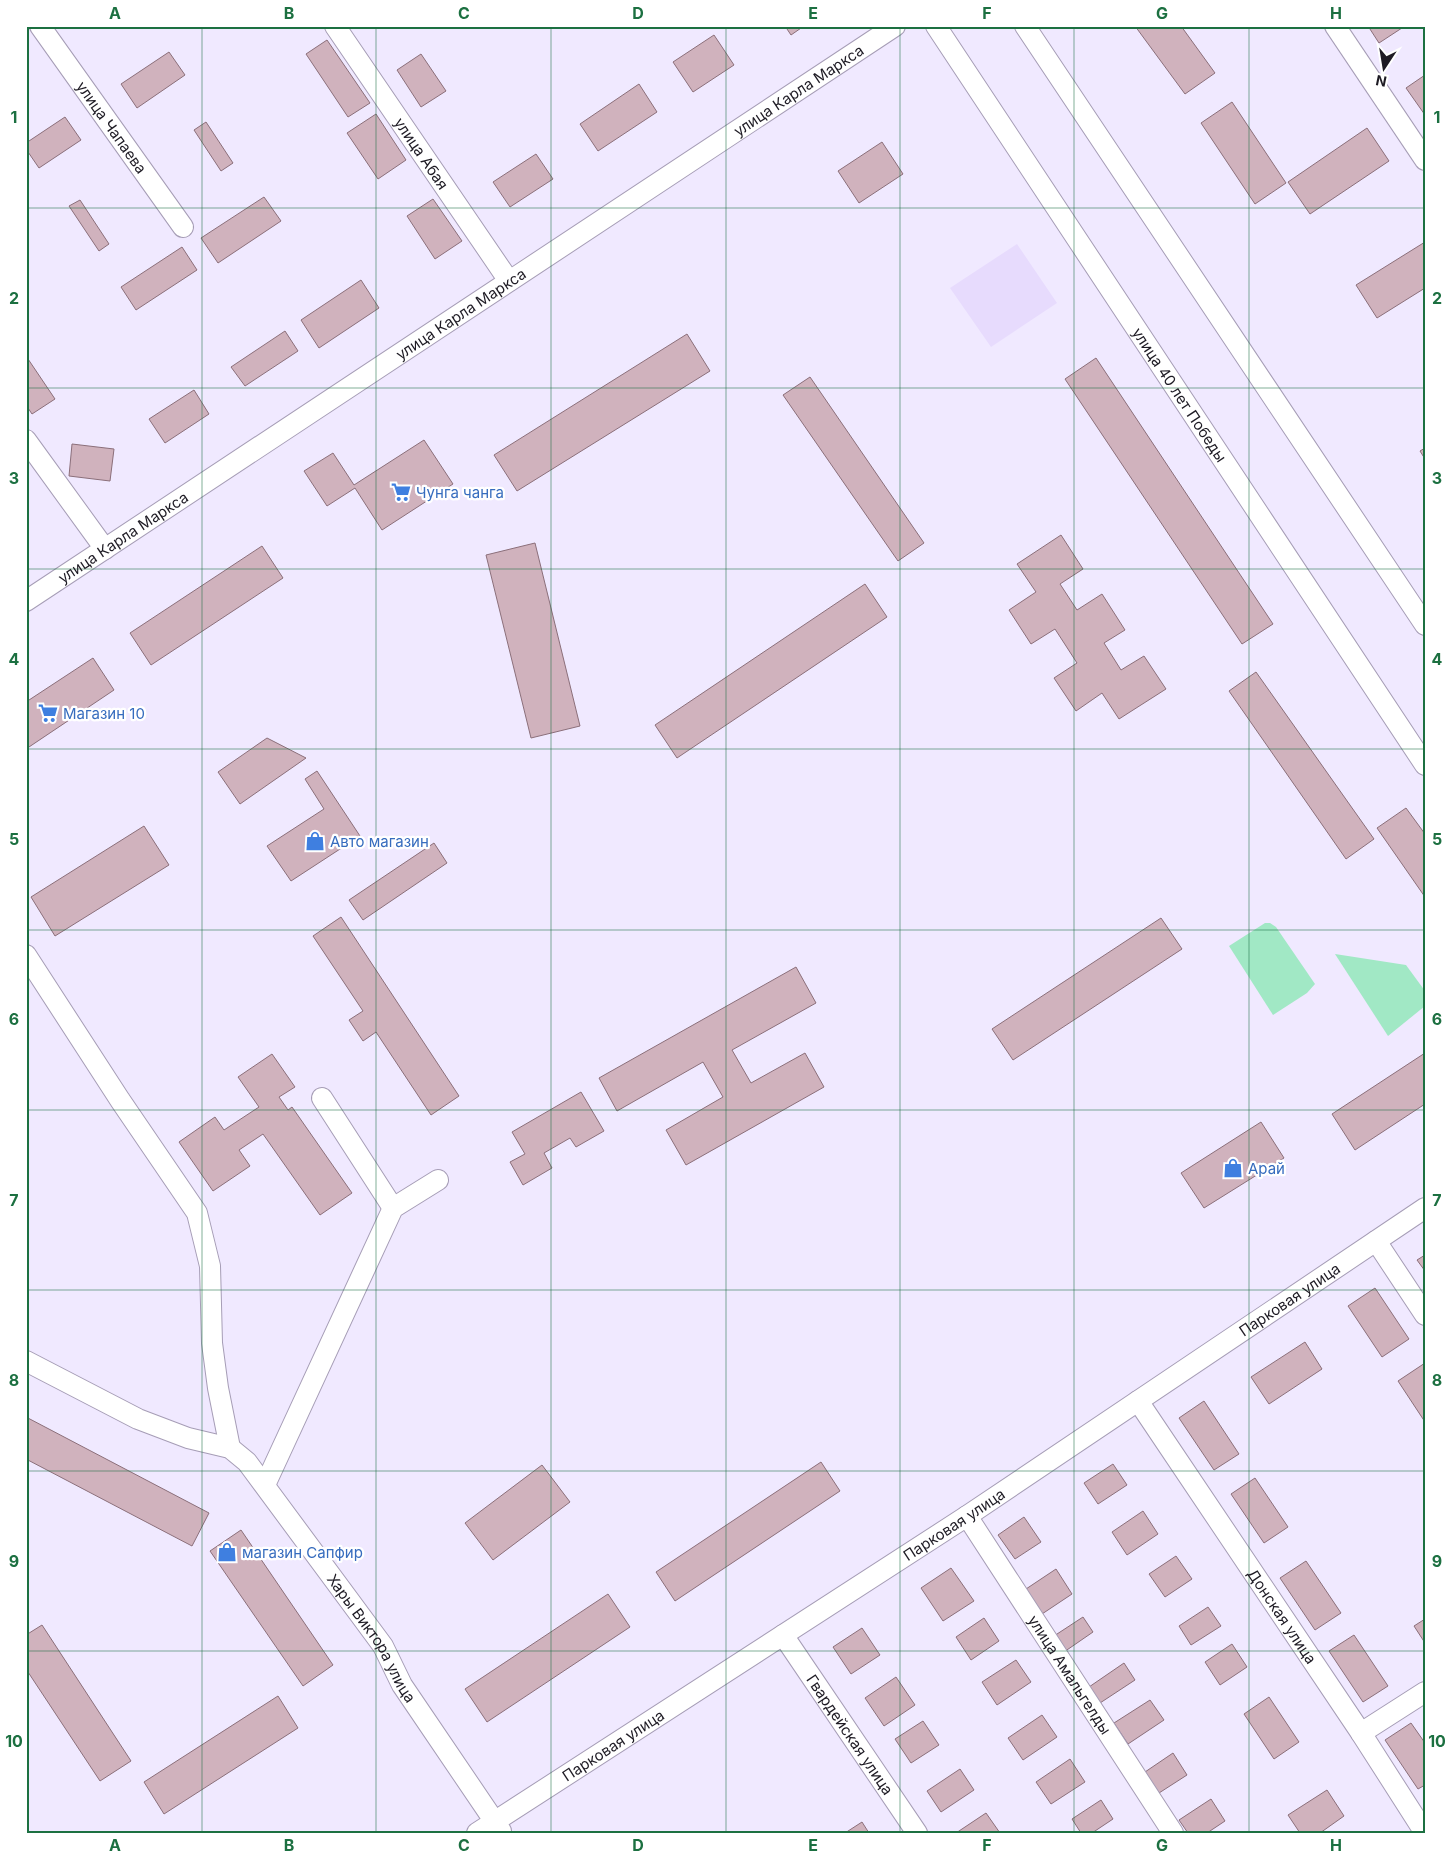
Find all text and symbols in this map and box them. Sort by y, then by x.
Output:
text: A [109,3,121,23]
text: B [284,3,294,23]
text: C [458,3,470,23]
text: D [632,3,644,23]
text: E [808,3,818,23]
text: F [982,3,992,23]
text: G [1156,3,1168,23]
text: H [1330,3,1342,23]
street label: улица Карла Маркса [730,40,867,140]
north arrow [1358,42,1408,92]
text: N [1374,72,1388,91]
street label: улица Чапаева [73,77,151,177]
text: 1 [11,107,17,127]
text: 1 [1434,107,1440,127]
street label: улица Абая [391,114,453,193]
street label: улица Карла Маркса [392,264,529,363]
text: 2 [9,288,19,308]
text: 2 [1432,288,1442,308]
street label: улица 40 лет Победы [1129,324,1231,465]
text: 3 [9,468,19,488]
text: 3 [1432,468,1442,488]
supermarket icon: Чунга чанга [390,481,412,503]
place label: Чунга чанга [416,483,504,502]
street label: улица Карла Маркса [54,487,191,587]
text: 4 [9,649,20,669]
text: 4 [1432,649,1443,669]
supermarket icon: Магазин 10 [37,702,59,724]
place label: Магазин 10 [63,704,145,723]
text: 5 [9,829,19,849]
text: 5 [1432,829,1442,849]
shop icon: Авто магазин [304,830,326,852]
place label: Авто магазин [330,832,429,851]
text: 6 [9,1009,19,1029]
text: 6 [1432,1009,1442,1029]
shop icon: Арай [1222,1157,1244,1179]
place label: Арай [1248,1159,1285,1178]
text: 7 [9,1190,19,1210]
text: 7 [1432,1190,1442,1210]
street label: Парковая улица [1235,1259,1343,1340]
text: 8 [9,1370,19,1390]
text: 8 [1432,1370,1442,1390]
street label: Парковая улица [899,1484,1008,1564]
shop icon: магазин Сапфир [216,1541,238,1563]
place label: магазин Сапфир [242,1543,363,1562]
text: 9 [9,1551,19,1571]
text: 9 [1432,1551,1442,1571]
street label: Донская улица [1244,1565,1321,1667]
street label: Хары Виктора улица [323,1570,420,1706]
street label: улица Амальгелды [1024,1611,1116,1738]
street label: Гвардейская улица [803,1671,898,1798]
street label: Парковая улица [558,1705,668,1785]
text: 10 [5,1731,23,1751]
text: 10 [1428,1731,1446,1751]
text: A [109,1835,121,1855]
text: B [284,1835,294,1855]
text: C [458,1835,470,1855]
text: D [632,1835,644,1855]
text: E [808,1835,818,1855]
text: F [982,1835,992,1855]
text: G [1156,1835,1168,1855]
text: H [1330,1835,1342,1855]

